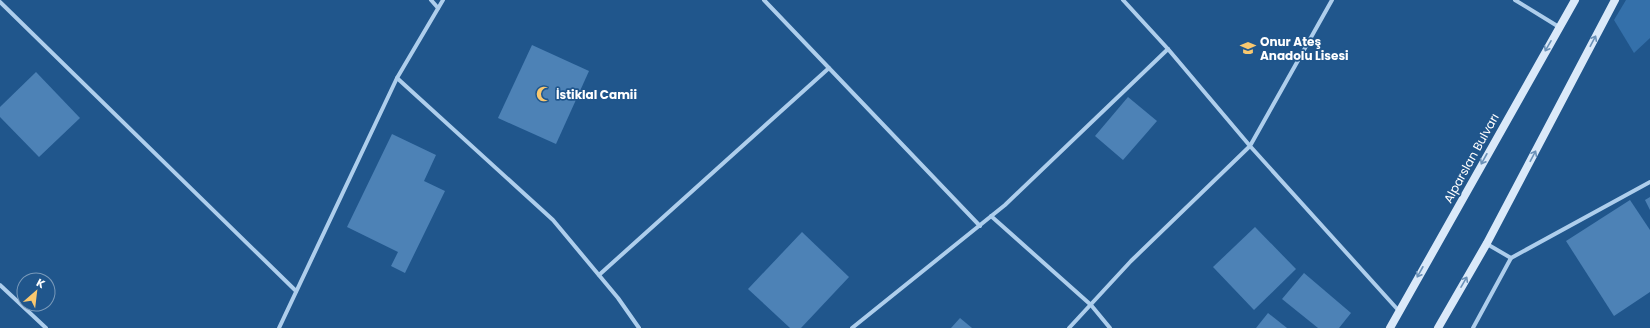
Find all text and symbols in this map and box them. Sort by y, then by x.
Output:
place label: Onur Ateş Anadolu Lisesi [1260,33,1349,64]
one-way arrow [1590,35,1598,47]
school or university icon: Onur Ateş Anadolu Lisesi [1239,39,1257,57]
one-way arrow [1544,40,1552,52]
mosque icon: İstiklal Camii [535,85,553,103]
place label: İstiklal Camii [556,86,637,103]
street label: Alparslan Bulvarı [1439,110,1503,206]
one-way arrow [1529,150,1537,162]
one-way arrow [1480,153,1488,165]
one-way arrow [1416,266,1424,278]
north arrow [16,272,56,312]
text: K [34,274,48,292]
one-way arrow [1461,276,1469,288]

